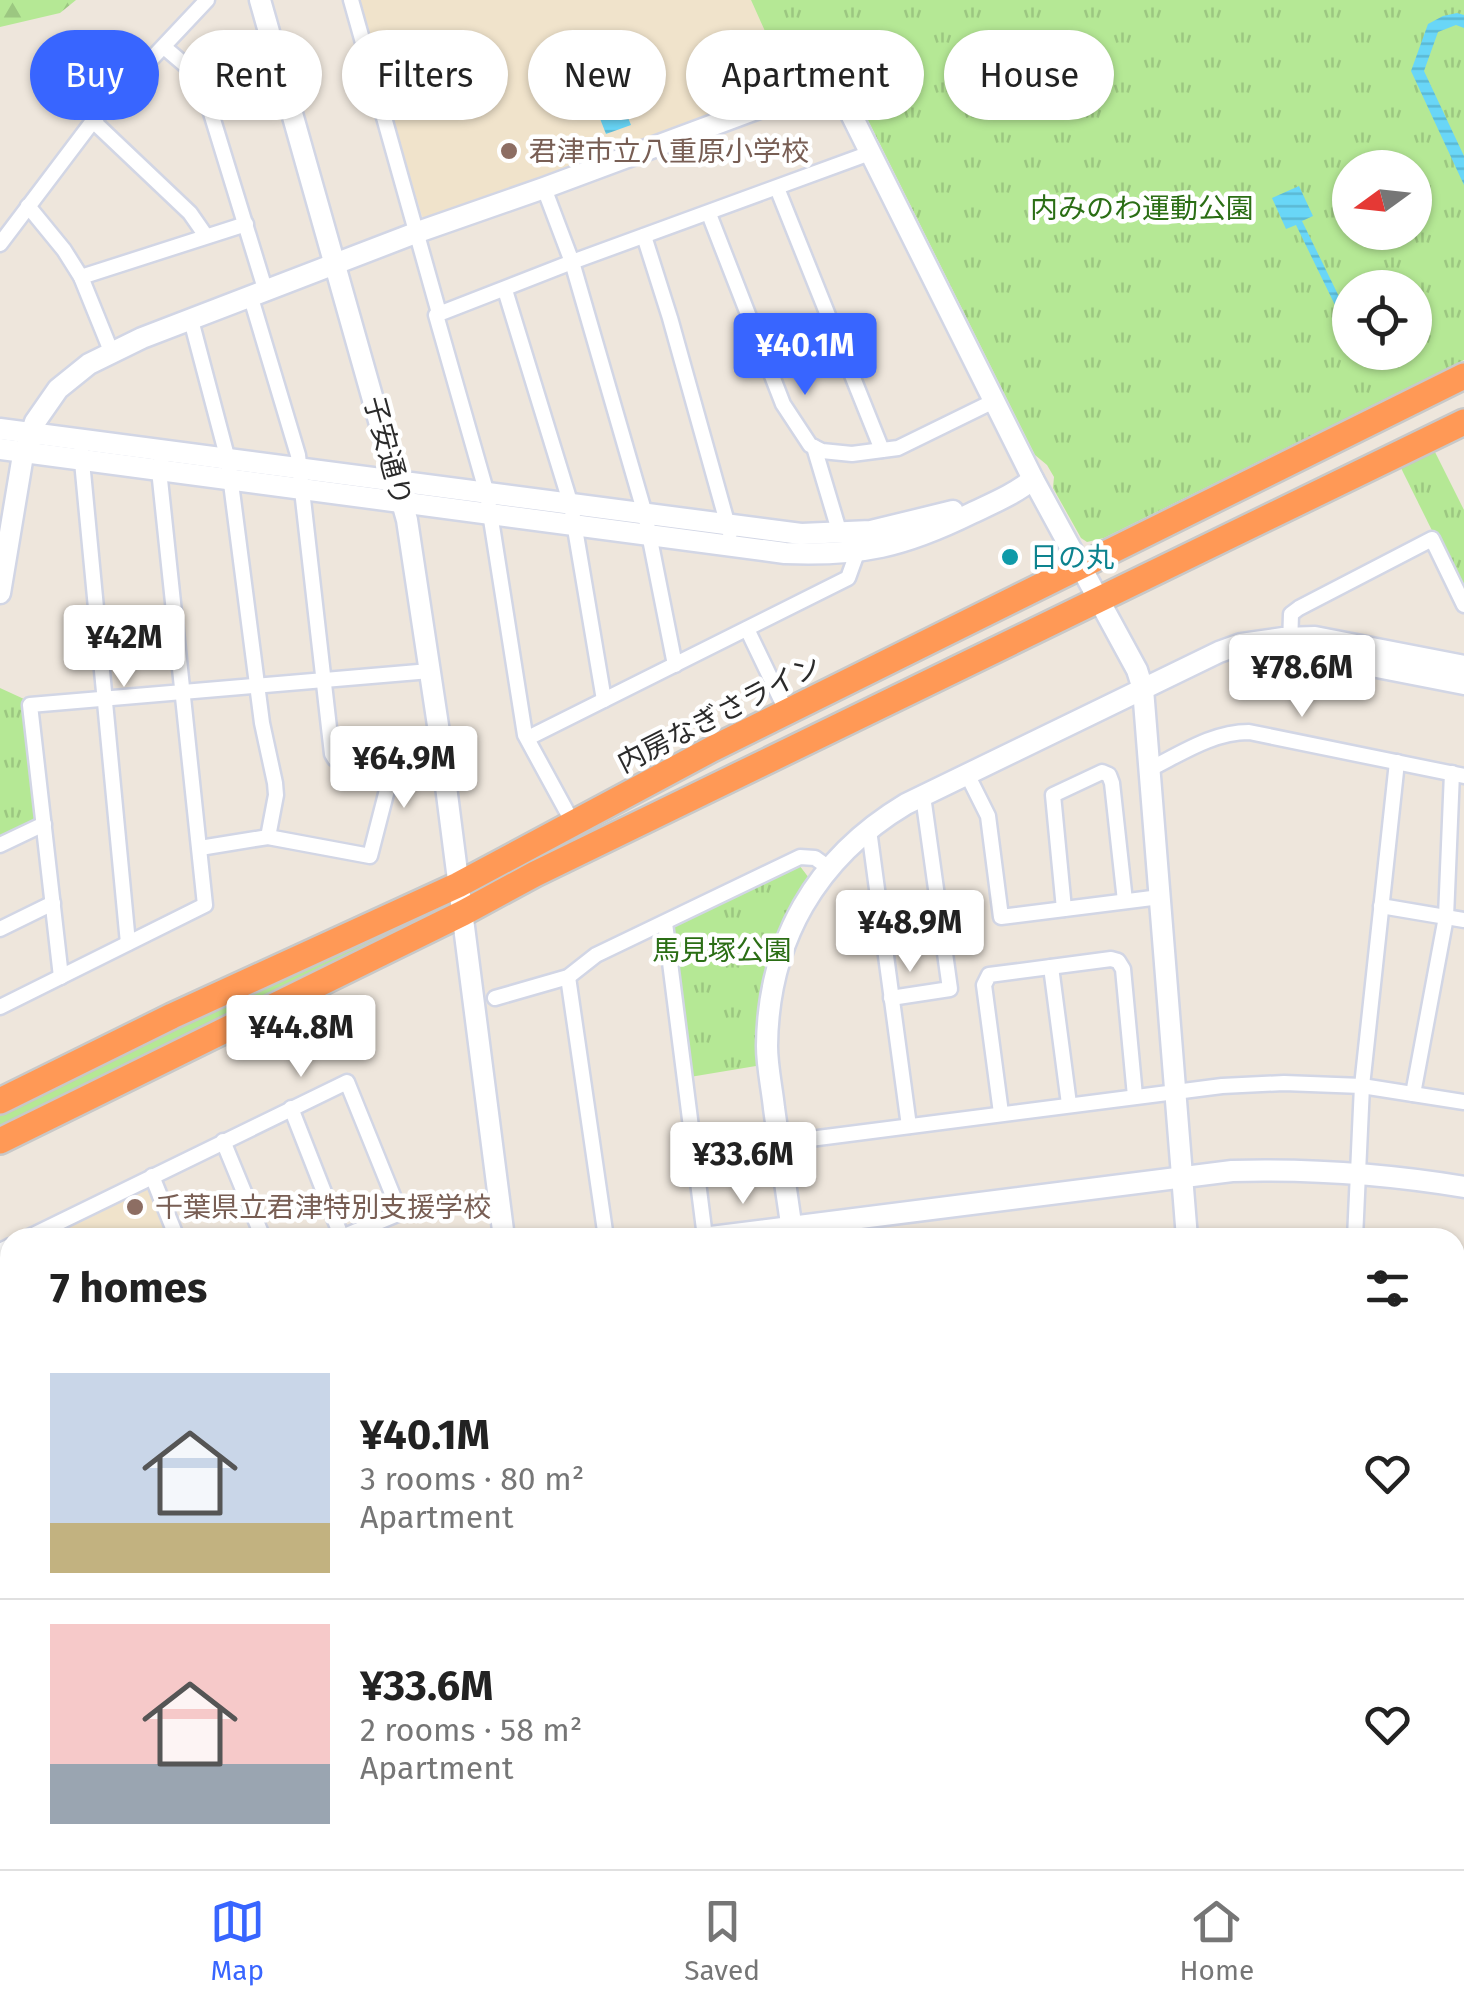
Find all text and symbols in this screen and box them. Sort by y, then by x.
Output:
chip: Buy [30,30,159,120]
chip: Rent [179,30,322,120]
chip: Filters [342,30,508,120]
chip: New [528,30,666,120]
chip: Apartment [686,30,924,120]
chip: House [944,30,1114,120]
place label: 君津市立八重原小学校 [529,135,809,168]
marker: 君津市立八重原小学校 [498,140,520,162]
north arrow [1332,150,1432,250]
map controls [1332,150,1432,370]
park label: 内みのわ運動公園 [1030,192,1254,225]
button: locate [1332,270,1432,370]
pin: ¥40.1M [724,313,886,398]
text: ¥40.1M [756,326,854,364]
street label: 子安通り [358,393,418,509]
place label: 日の丸 [1030,541,1114,574]
marker: 日の丸 [999,546,1021,568]
pin: ¥42M [65,605,183,690]
text: ¥42M [86,618,162,656]
pin: ¥78.6M [1221,635,1383,720]
street label: 内房なぎさライン [612,648,826,780]
text: ¥78.6M [1251,648,1353,686]
pin: ¥64.9M [323,726,485,811]
text: ¥64.9M [352,739,456,777]
pin: ¥48.9M [829,890,991,975]
text: ¥48.9M [858,903,962,941]
park label: 馬見塚公園 [652,934,792,967]
pin: ¥44.8M [220,995,382,1080]
text: ¥44.8M [248,1008,354,1046]
pin: ¥33.6M [662,1122,824,1207]
text: ¥33.6M [692,1135,794,1173]
place label: 千葉県立君津特別支援学校 [155,1191,491,1224]
marker: 千葉県立君津特別支援学校 [124,1196,146,1218]
icon: filters [1360,1261,1415,1316]
text: 7 homes [50,1263,207,1313]
text: ¥40.1M [360,1410,490,1460]
icon: home [130,1413,250,1533]
icon: heart [1360,1446,1415,1501]
text: 3 rooms · 80 m² [360,1460,584,1498]
text: Apartment [360,1498,514,1536]
text: ¥33.6M [360,1661,493,1711]
icon: home [130,1664,250,1784]
icon: heart [1360,1697,1415,1752]
text: 2 rooms · 58 m² [360,1711,582,1749]
text: Apartment [360,1749,514,1787]
tab: Map [210,1894,265,1987]
tab: Saved [684,1894,760,1987]
tab: Home [1180,1894,1254,1987]

